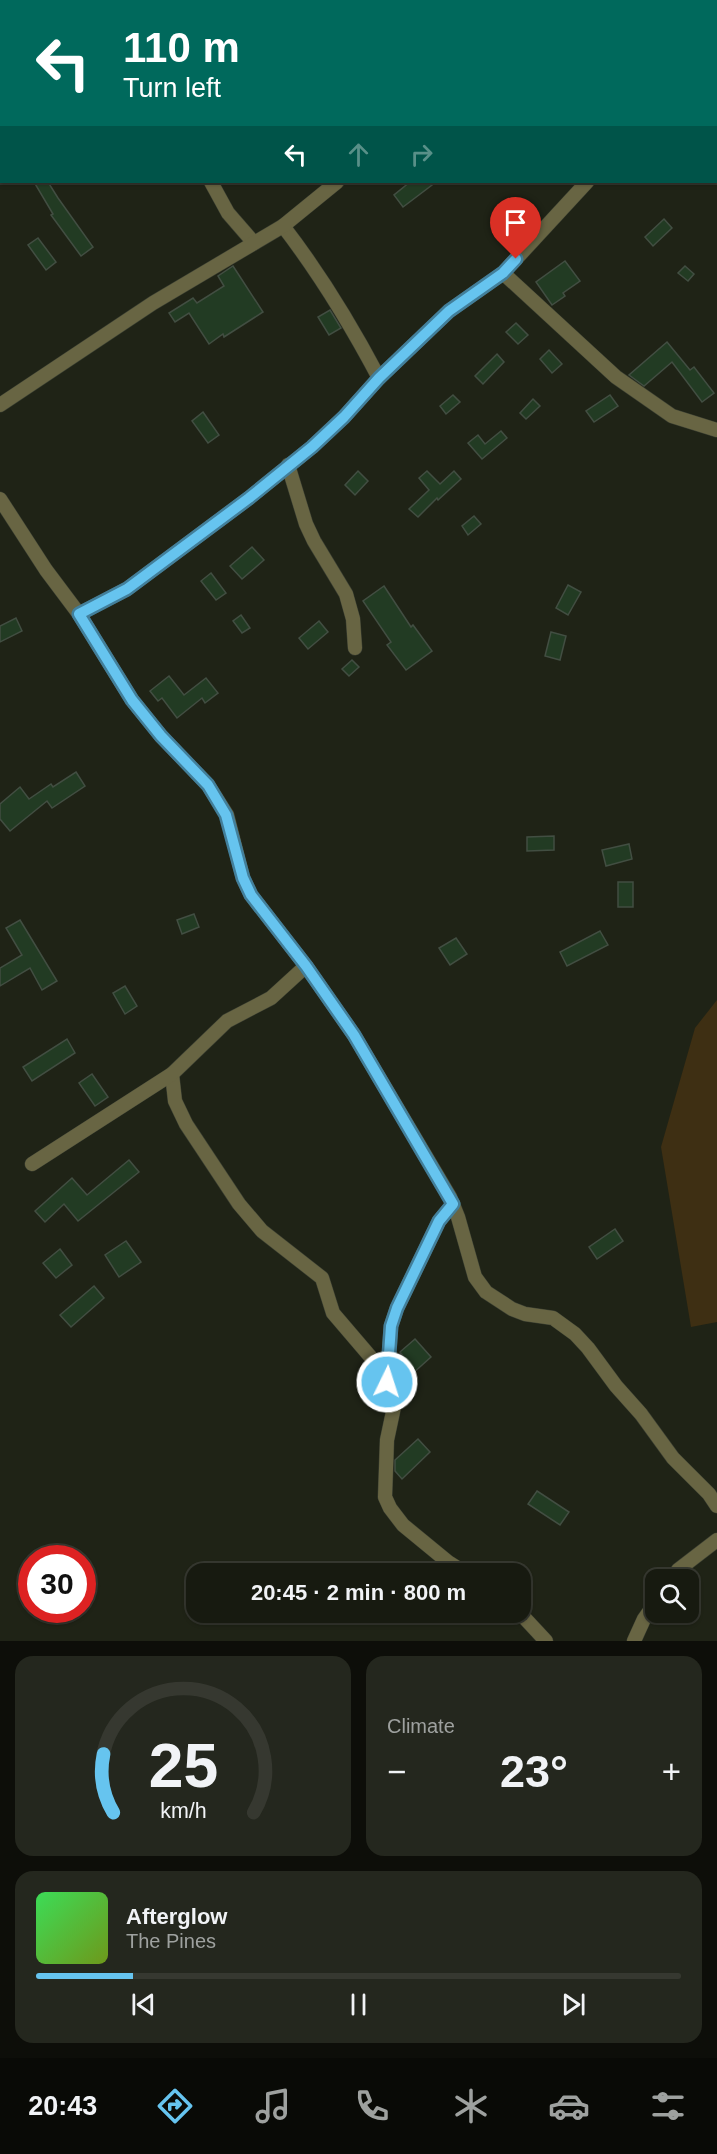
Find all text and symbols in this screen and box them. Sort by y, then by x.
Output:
icon: left [24,24,102,102]
text: 110 m [123,24,240,71]
text: Turn left [123,73,221,103]
icon: left [279,138,312,171]
icon: ahead [342,138,375,171]
icon: right [405,138,438,171]
pin [490,197,541,259]
icon: arrive [499,206,532,239]
position arrow [355,1350,419,1414]
speed limit sign: 30 [18,1545,96,1623]
map controls [645,1569,699,1623]
button: search [645,1569,699,1623]
text: 20:45 · 2 min · 800 m [251,1580,466,1605]
text: Climate [387,1715,455,1737]
text: 25 [148,1731,218,1800]
text: 23° [500,1746,568,1797]
text: − [387,1753,406,1790]
text: + [662,1753,681,1790]
text: km/h [160,1799,206,1823]
text: Afterglow [126,1904,227,1929]
text: The Pines [126,1930,216,1952]
icon: previous [127,1988,160,2021]
icon: pause [342,1988,375,2021]
icon: next [557,1988,590,2021]
icon: directions [154,2085,196,2127]
icon: music [252,2085,294,2127]
icon: phone [351,2085,393,2127]
icon: climate [450,2085,492,2127]
icon: car [548,2085,590,2127]
icon: filters [647,2085,689,2127]
text: 20:43 [28,2091,97,2121]

